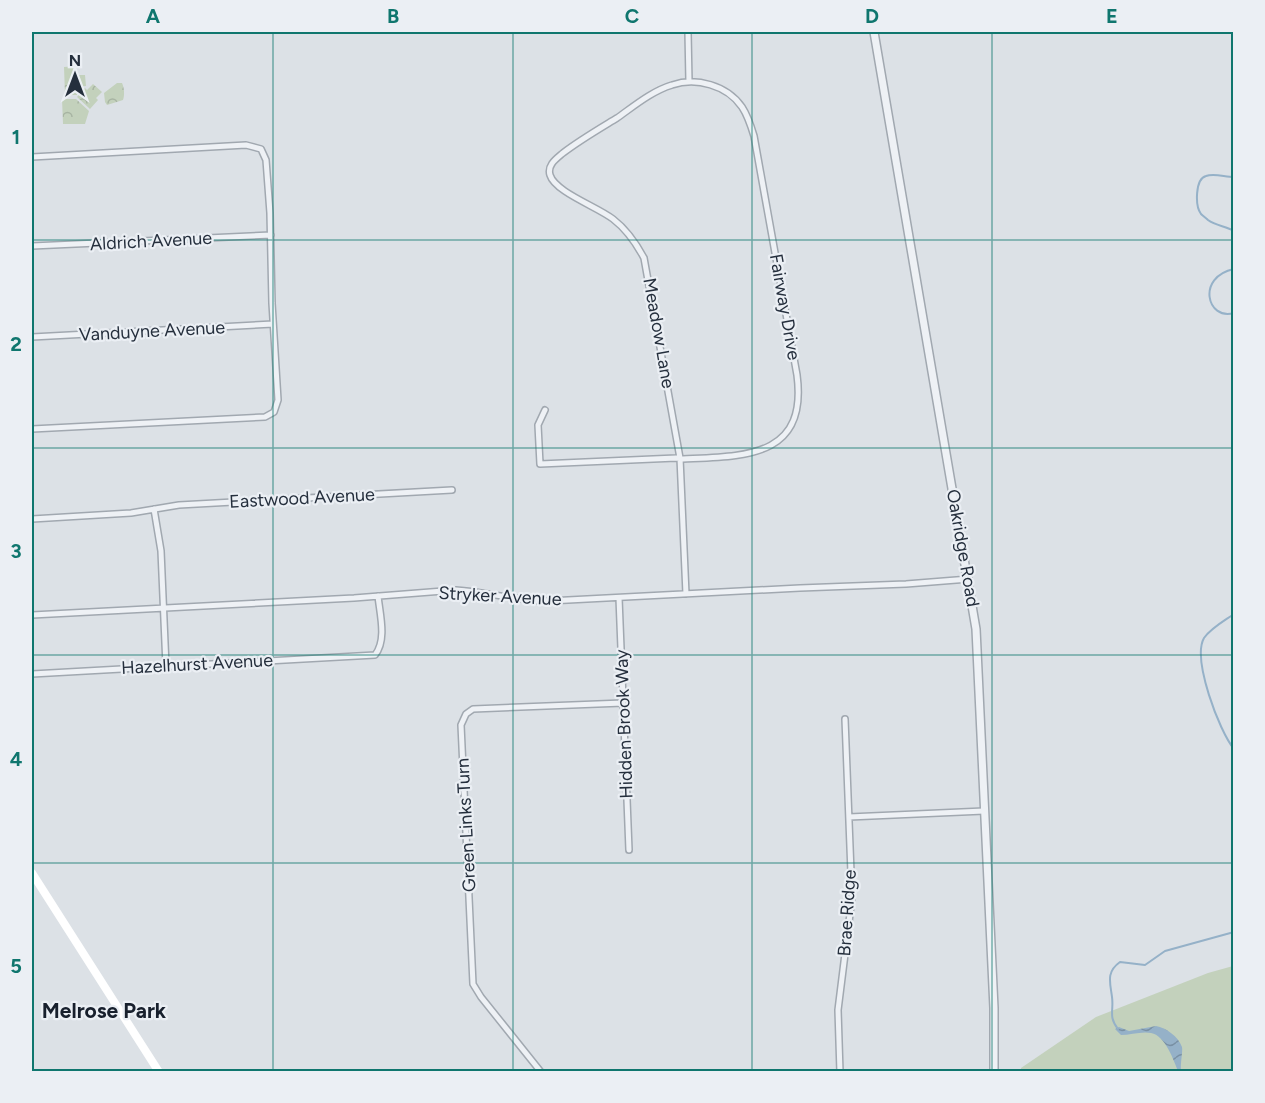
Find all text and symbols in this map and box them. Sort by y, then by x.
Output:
text: A [146,4,161,28]
text: B [387,4,399,28]
text: C [625,4,639,28]
text: D [865,4,879,28]
text: E [1106,4,1118,28]
north arrow [45,45,105,105]
text: N [69,51,81,70]
text: 1 [12,125,20,149]
street label: Aldrich Avenue [89,227,213,255]
street label: Fairway Drive [765,252,805,362]
street label: Meadow Lane [638,276,680,390]
street label: Vanduyne Avenue [78,316,226,346]
text: 2 [10,332,22,356]
street label: Eastwood Avenue [229,483,375,513]
street label: Oakridge Road [942,488,984,608]
text: 3 [10,539,22,563]
street label: Stryker Avenue [438,582,562,610]
street label: Hidden Brook Way [610,648,638,799]
street label: Hazelhurst Avenue [121,649,274,679]
text: 4 [10,747,23,771]
street label: Green Links Turn [451,757,481,893]
street label: Brae Ridge [833,869,861,957]
text: 5 [10,954,22,978]
district label: Melrose Park [42,998,167,1023]

